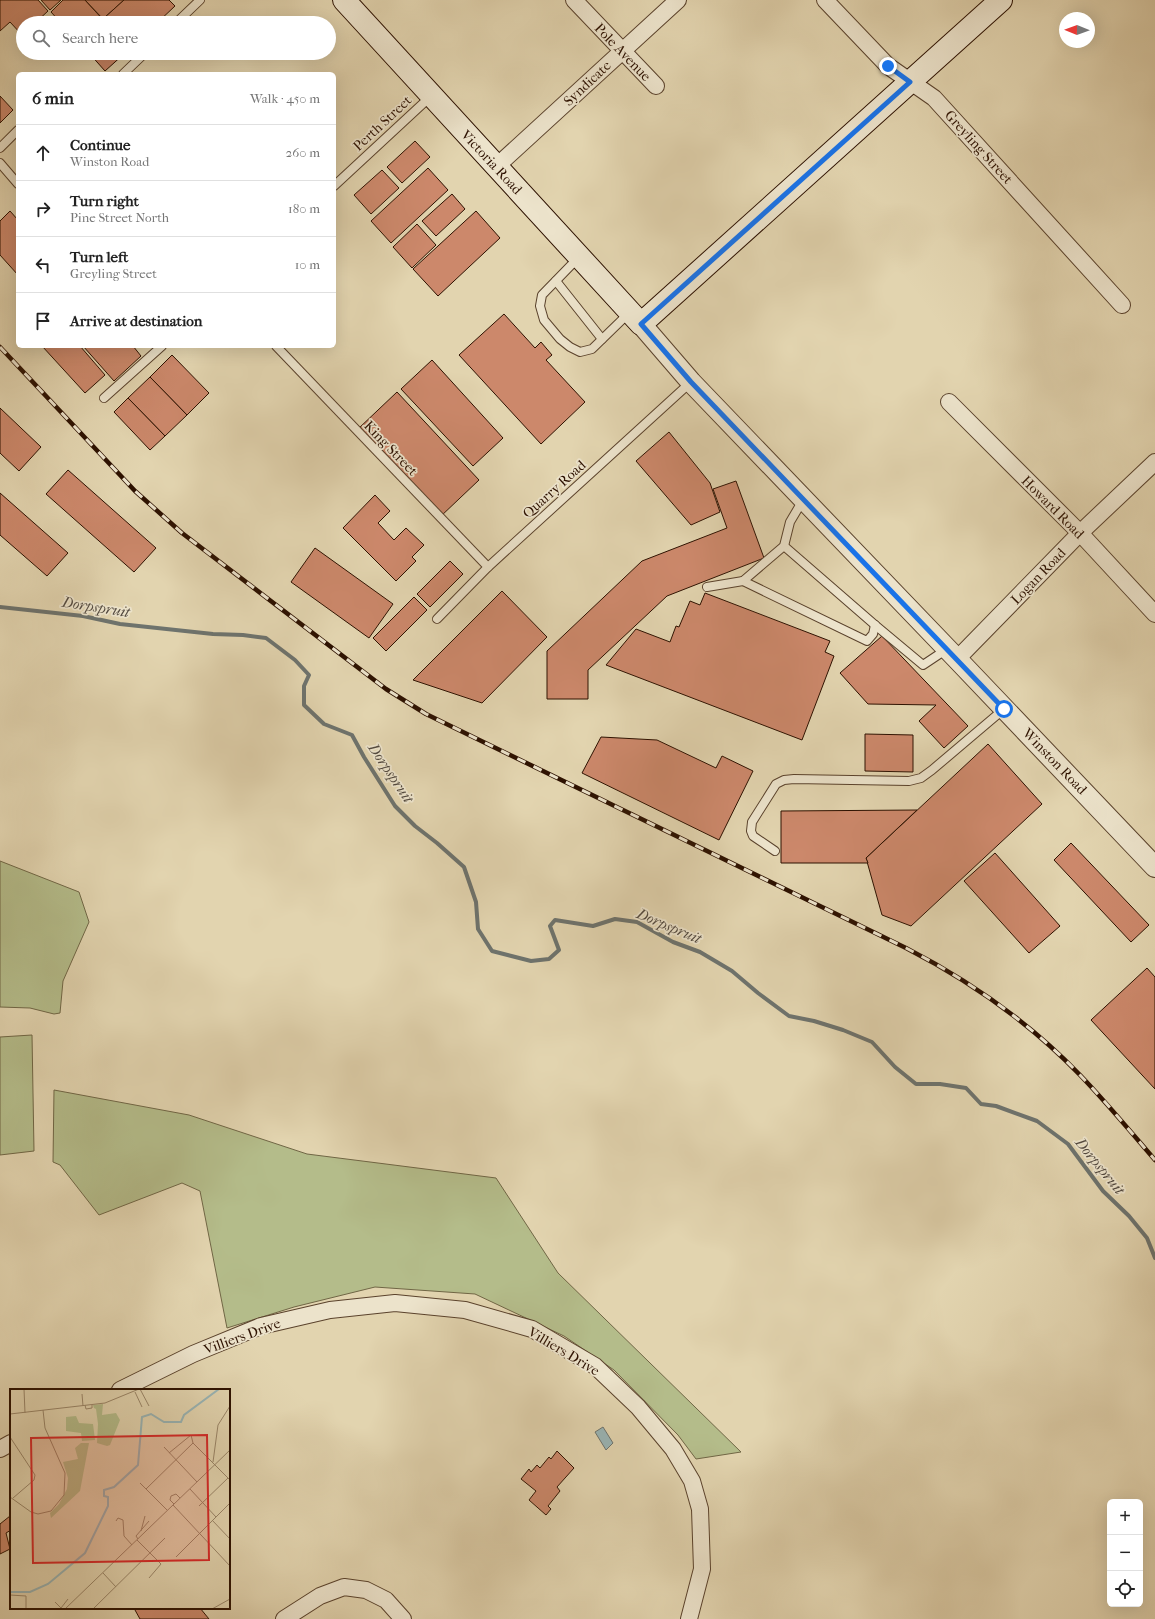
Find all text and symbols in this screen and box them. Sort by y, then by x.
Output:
north arrow [1059,12,1095,48]
search box [16,16,336,60]
street label: Pole Avenue [591,20,655,85]
icon: search [30,27,52,49]
text: Search here [62,29,138,47]
street label: Syndicate [560,57,615,110]
route end [879,57,897,75]
text: 6 min [32,88,74,108]
text: Walk · 450 m [250,91,320,106]
street label: Perth Street [350,92,415,155]
street label: Greyling Street [941,107,1016,188]
street label: Victoria Road [457,126,526,198]
text: Continue [70,136,130,154]
icon: ahead [32,142,54,164]
text: 260 m [286,145,320,160]
text: Winston Road [70,154,149,169]
text: Turn right [70,192,139,210]
icon: right [32,198,54,220]
text: 180 m [288,201,320,216]
text: Pine Street North [70,210,169,225]
text: Turn left [70,248,128,266]
icon: left [32,254,54,276]
text: 10 m [295,257,320,272]
text: Greyling Street [70,266,157,281]
icon: arrive [32,310,54,332]
text: Arrive at destination [70,312,202,330]
street label: King Street [360,417,421,479]
street label: Quarry Road [519,456,590,522]
street label: Howard Road [1018,472,1088,543]
street label: Logan Road [1007,544,1070,608]
water label: Dorpspruit [60,593,132,621]
route start [995,700,1013,718]
street label: Winston Road [1018,724,1091,798]
water label: Dorpspruit [364,739,418,807]
water label: Dorpspruit [633,904,705,948]
water label: Dorpspruit [1071,1133,1129,1199]
street label: Villiers Drive [201,1315,283,1359]
street label: Villiers Drive [524,1323,603,1379]
inset map [10,1389,230,1609]
map controls [1107,1499,1143,1607]
button: + [1107,1499,1143,1535]
button: − [1107,1535,1143,1571]
button: locate [1107,1571,1143,1607]

